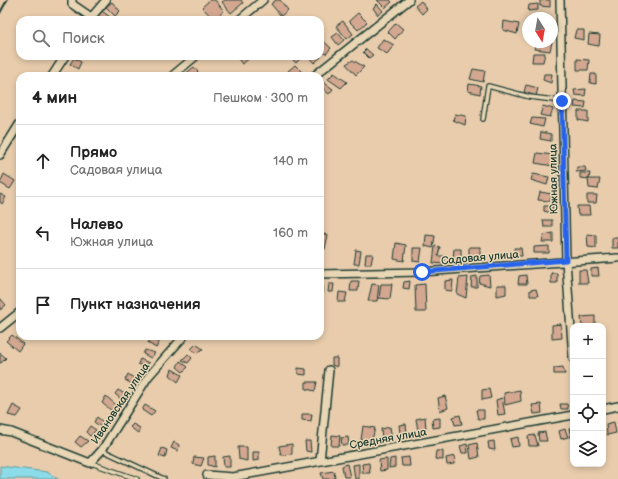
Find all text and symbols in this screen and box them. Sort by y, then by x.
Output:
north arrow [522,12,558,48]
search box [16,16,324,60]
icon: search [30,27,52,49]
text: Поиск [62,29,105,48]
text: 4 мин [32,88,77,108]
text: Пешком · 300 m [213,90,308,106]
route end [553,92,571,110]
text: Прямо [70,143,117,162]
street label: Южная улица [546,143,561,214]
icon: ahead [32,150,54,172]
text: 140 m [273,153,308,169]
text: Садовая улица [70,162,162,178]
text: Налево [70,215,123,234]
icon: left [32,222,54,244]
text: 160 m [273,225,308,241]
text: Южная улица [70,234,154,250]
street label: Садовая улица [441,248,520,267]
route start [413,263,431,281]
icon: arrive [32,294,54,316]
text: Пункт назначения [70,295,201,314]
map controls [570,323,606,467]
button: + [570,323,606,359]
button: − [570,359,606,395]
street label: Ивановская улица [88,360,153,446]
button: locate [570,395,606,431]
street label: Средняя улица [348,425,428,452]
button: layers [570,431,606,467]

